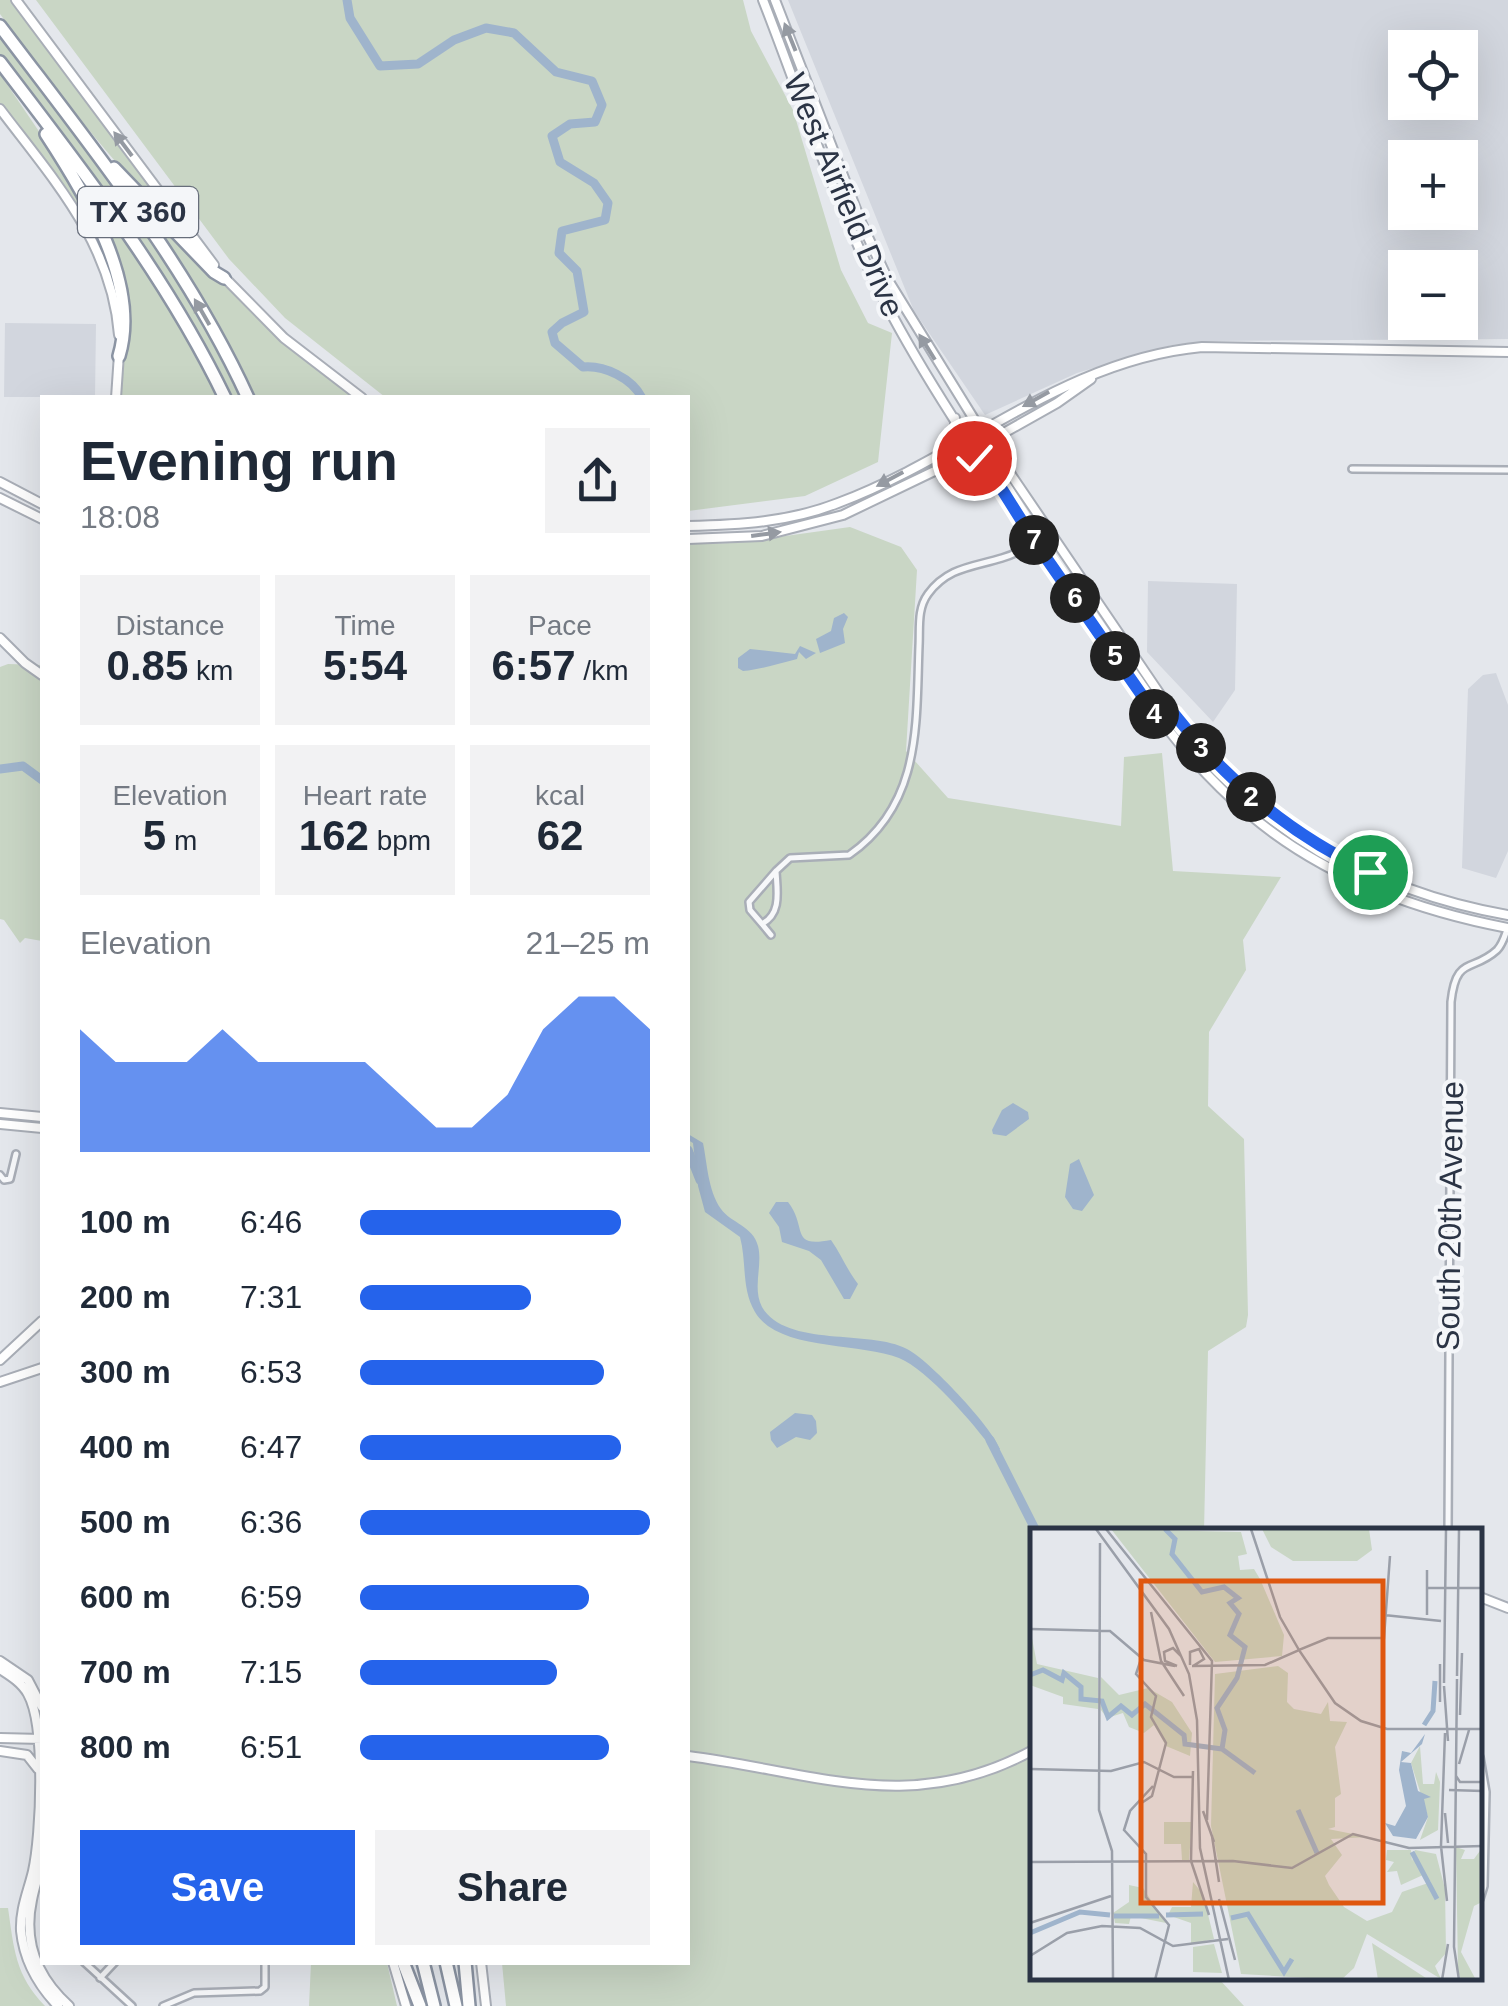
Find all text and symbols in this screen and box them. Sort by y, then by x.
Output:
one-way arrow [781,21,797,51]
map controls [1388,30,1478,340]
button: locate [1388,30,1478,120]
street label: West Airfield Drive [776,68,912,322]
one-way arrow [114,131,133,157]
button: + [1388,140,1478,230]
road number: TX 360 [78,187,198,237]
button: − [1388,250,1478,340]
one-way arrow [194,297,211,326]
one-way arrow [919,333,937,361]
one-way arrow [1022,390,1050,408]
pin [932,416,1017,501]
button: share [545,428,650,533]
text: Evening run [80,430,398,492]
icon: check [947,431,1002,486]
one-way arrow [876,470,905,487]
text: 18:08 [80,499,160,535]
pin: 7 [1009,515,1059,565]
text: 7 [1026,524,1042,555]
one-way arrow [751,526,783,542]
pin: 6 [1050,573,1100,623]
text: 6 [1067,582,1083,613]
text: Distance [116,610,224,641]
text: Time [334,610,396,641]
text: Pace [528,610,592,641]
pin: 5 [1090,631,1140,681]
text: 5 [1107,640,1123,671]
text: 0.85 [107,642,188,689]
text: 5:54 [323,642,407,689]
text: 6:57 [492,642,576,689]
text: km [188,655,233,686]
text: /km [576,655,628,686]
pin: 4 [1129,689,1179,739]
text: 4 [1146,698,1162,729]
pin: 3 [1176,723,1226,773]
text: 3 [1193,732,1209,763]
pin: 2 [1226,772,1276,822]
text: Elevation [112,780,228,811]
text: Heart rate [303,780,427,811]
text: kcal [535,780,585,811]
text: 2 [1243,781,1259,812]
text: 5 [143,812,166,859]
text: 162 [299,812,369,859]
text: 62 [537,812,583,859]
text: m [166,825,197,856]
text: bpm [369,825,431,856]
pin [1328,830,1413,915]
icon: arrive [1343,845,1398,900]
text: Elevation [80,925,212,961]
text: 21–25 m [525,925,650,961]
street label: South 20th Avenue [1430,1081,1470,1351]
text: 100 m [80,1204,171,1240]
text: 6:46 [240,1204,302,1240]
text: 200 m [80,1279,171,1315]
text: 7:31 [240,1279,302,1315]
text: 300 m [80,1354,171,1390]
text: 6:53 [240,1354,302,1390]
text: 400 m [80,1429,171,1465]
text: 6:47 [240,1429,302,1465]
text: 500 m [80,1504,171,1540]
text: 6:36 [240,1504,302,1540]
inset map [1030,1528,1483,1981]
text: 600 m [80,1579,171,1615]
text: 6:59 [240,1579,302,1615]
text: 700 m [80,1654,171,1690]
text: 7:15 [240,1654,302,1690]
text: 800 m [80,1729,171,1765]
text: 6:51 [240,1729,302,1765]
button: Save [80,1830,355,1945]
button: Share [375,1830,650,1945]

